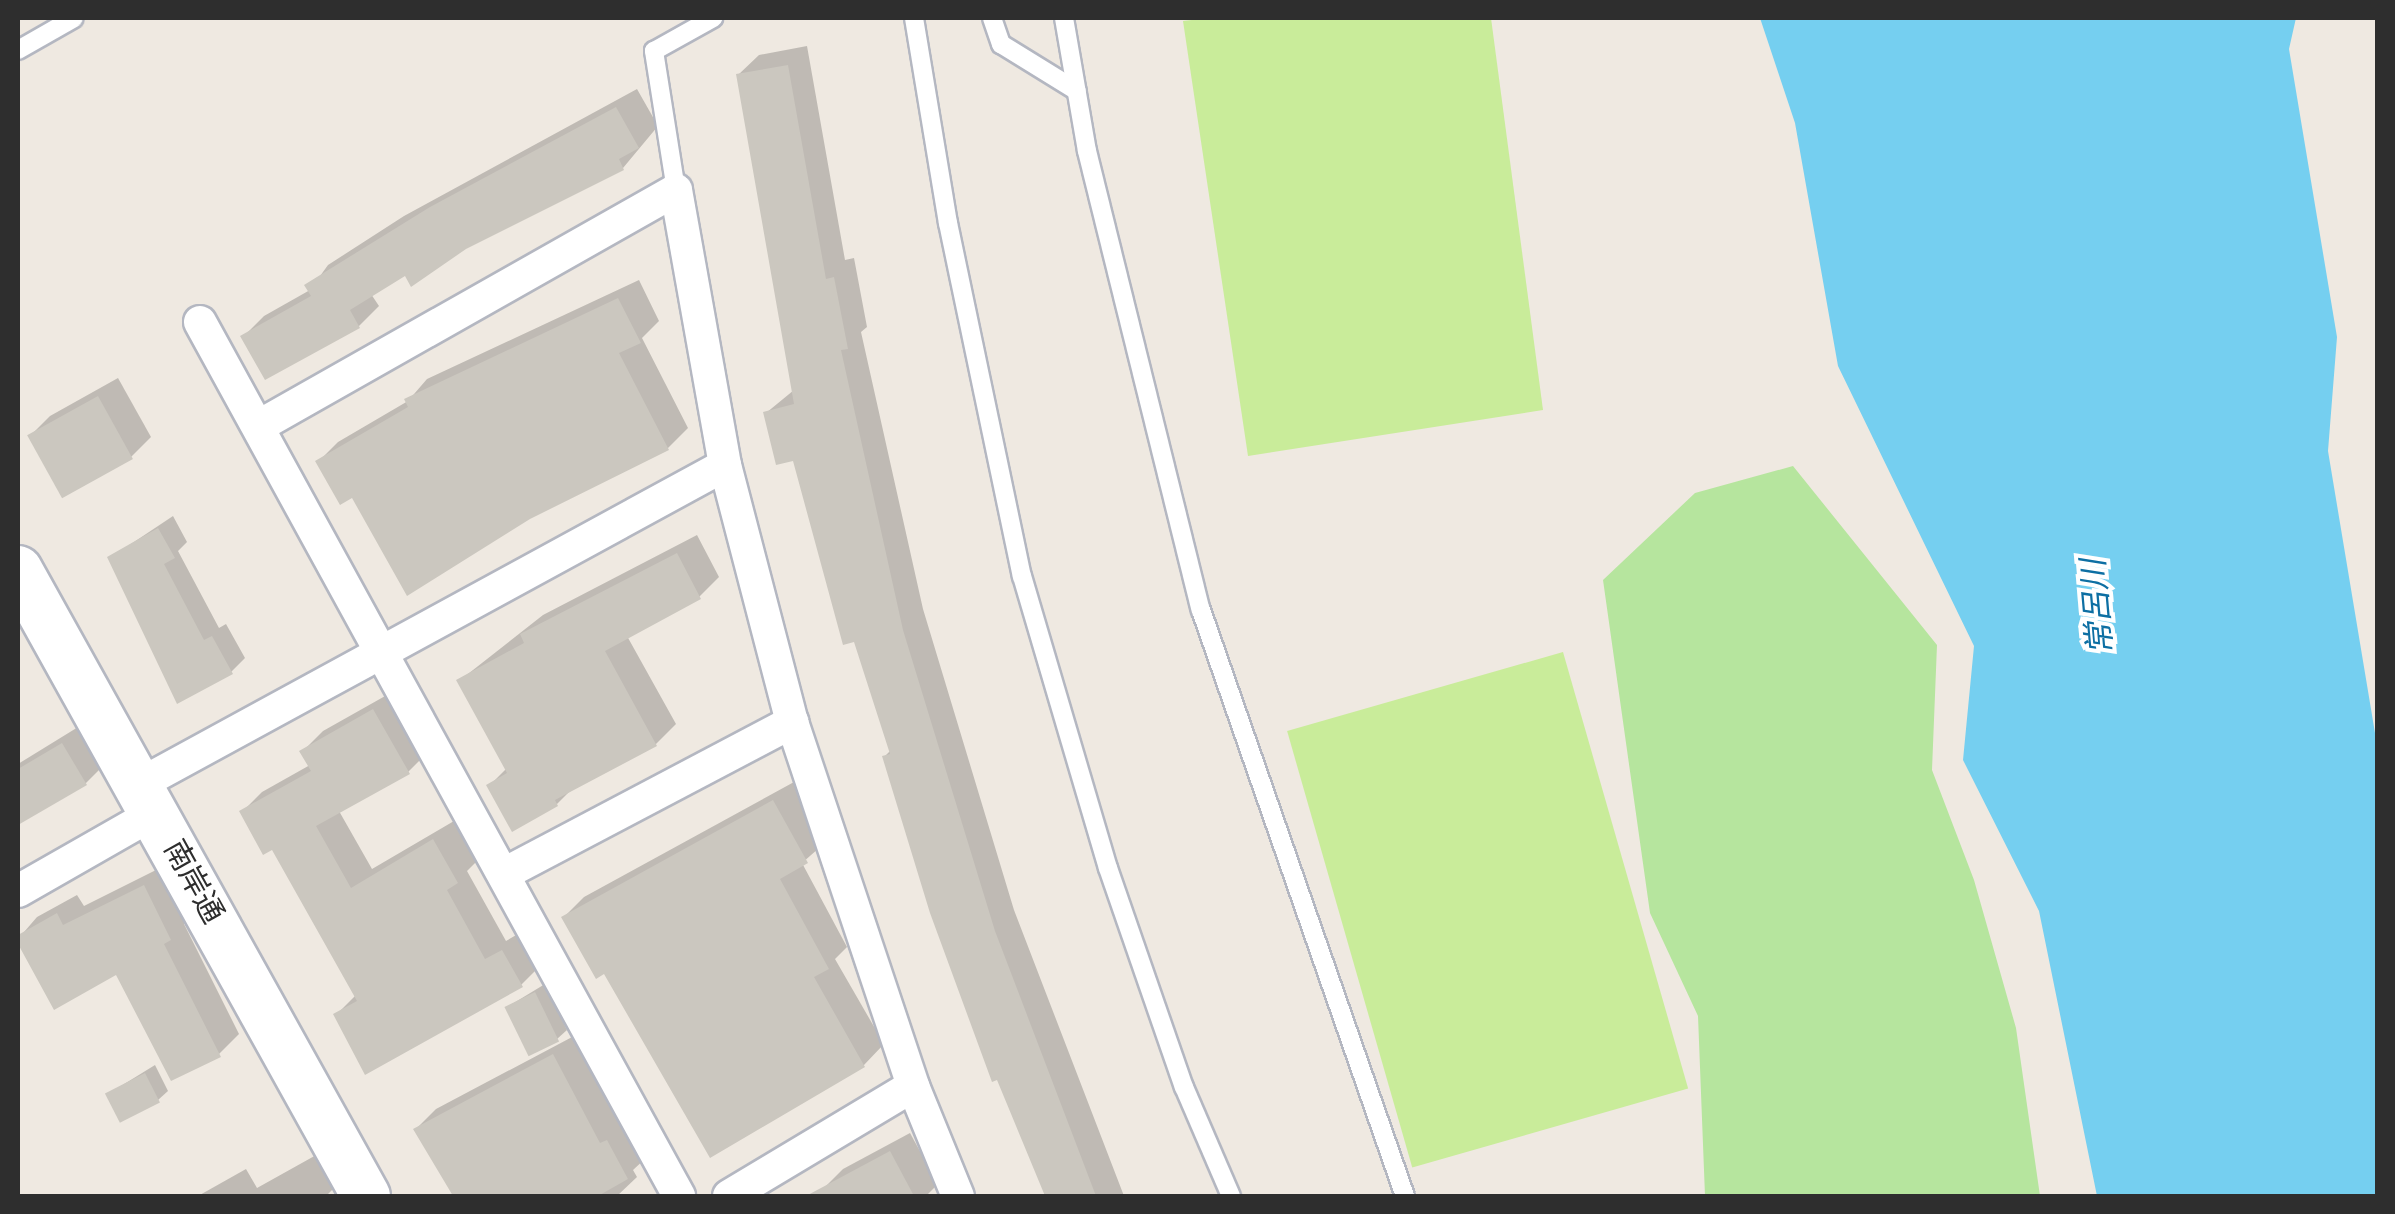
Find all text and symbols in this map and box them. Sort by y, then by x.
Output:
water label: 常呂川 [2075,558,2121,656]
street label: 南岸通 [155,834,231,930]

